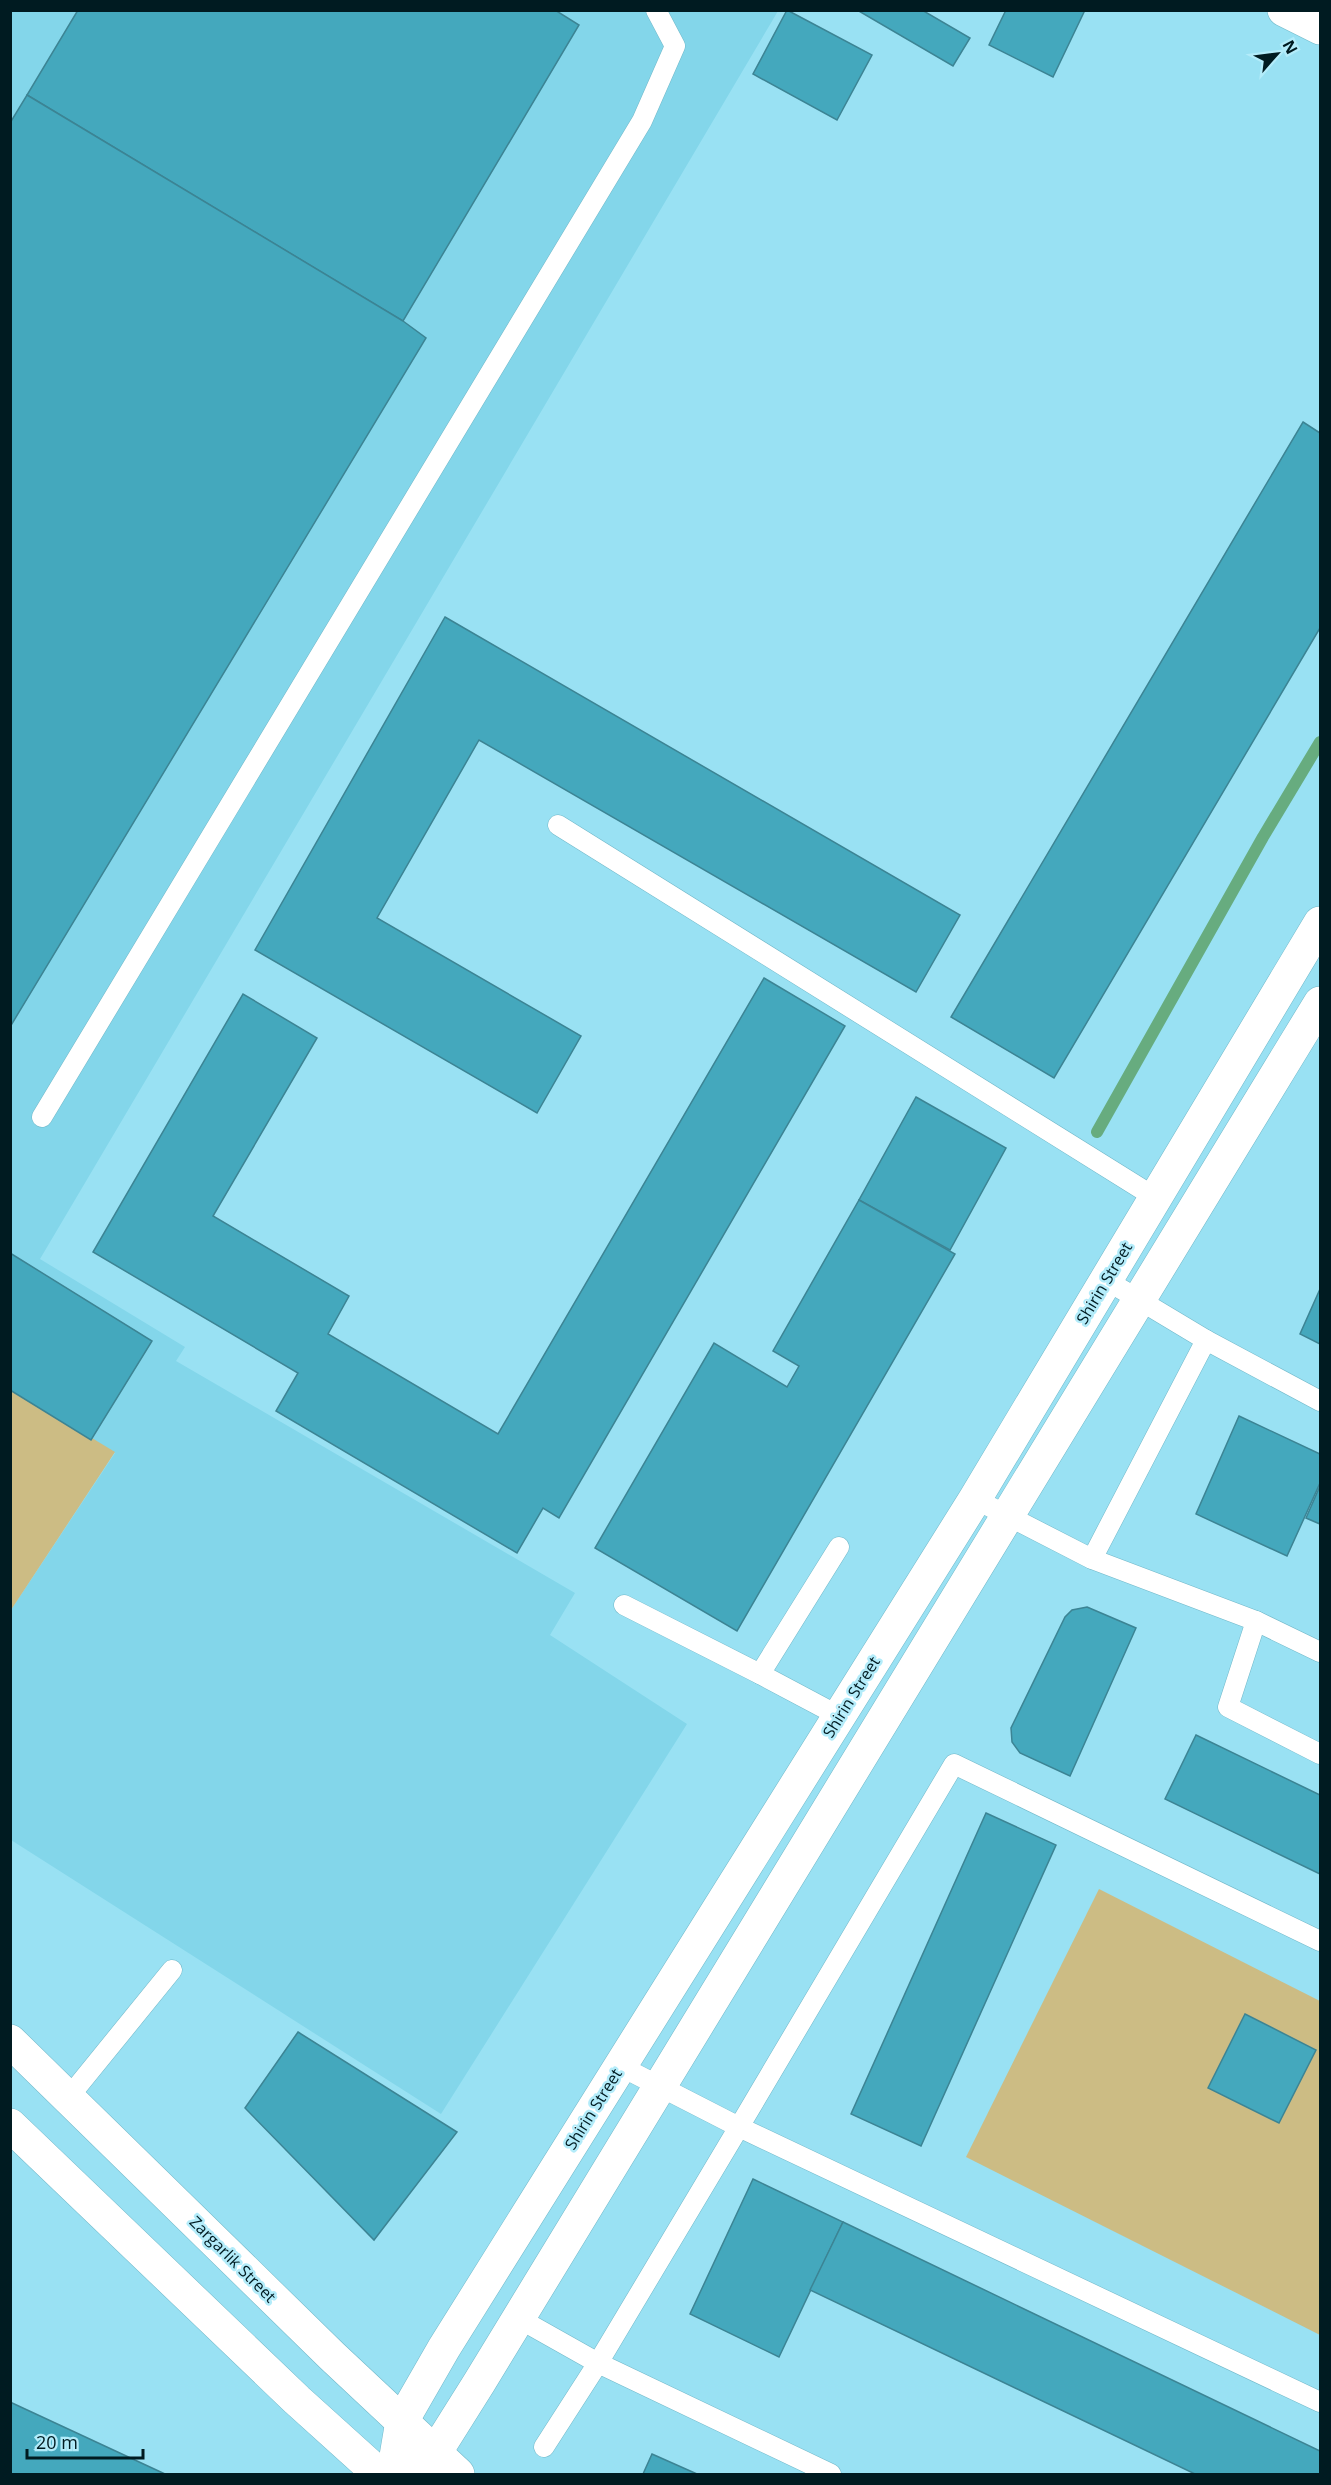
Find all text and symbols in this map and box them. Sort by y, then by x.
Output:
north arrow [1247,24,1307,84]
text: N [1277,36,1303,58]
street label: Shirin Street [1071,1238,1137,1328]
street label: Shirin Street [817,1652,885,1742]
street label: Shirin Street [559,2064,627,2154]
street label: Zargarlik Street [185,2211,281,2307]
scale bar [27,2422,142,2460]
text: 20 m [36,2430,78,2454]

